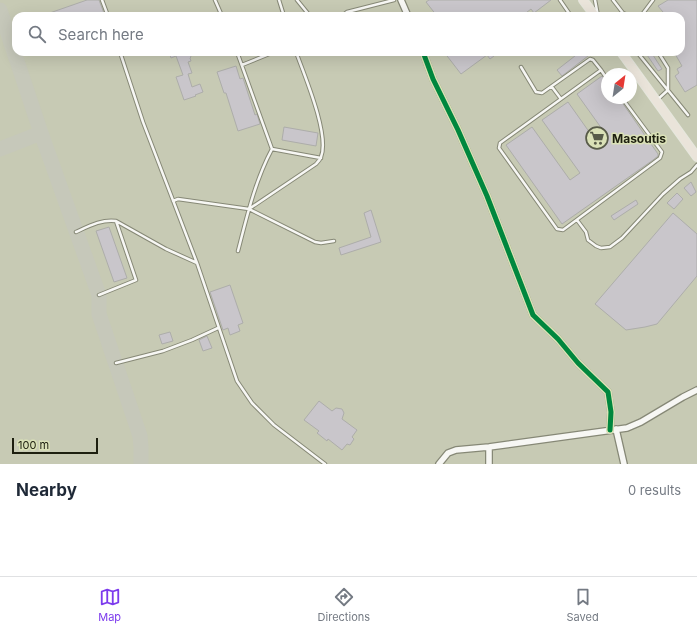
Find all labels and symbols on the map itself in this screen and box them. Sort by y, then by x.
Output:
north arrow [601,68,637,104]
supermarket icon: Masoutis [584,125,610,151]
place label: Masoutis [612,131,666,146]
scale bar [12,436,98,455]

